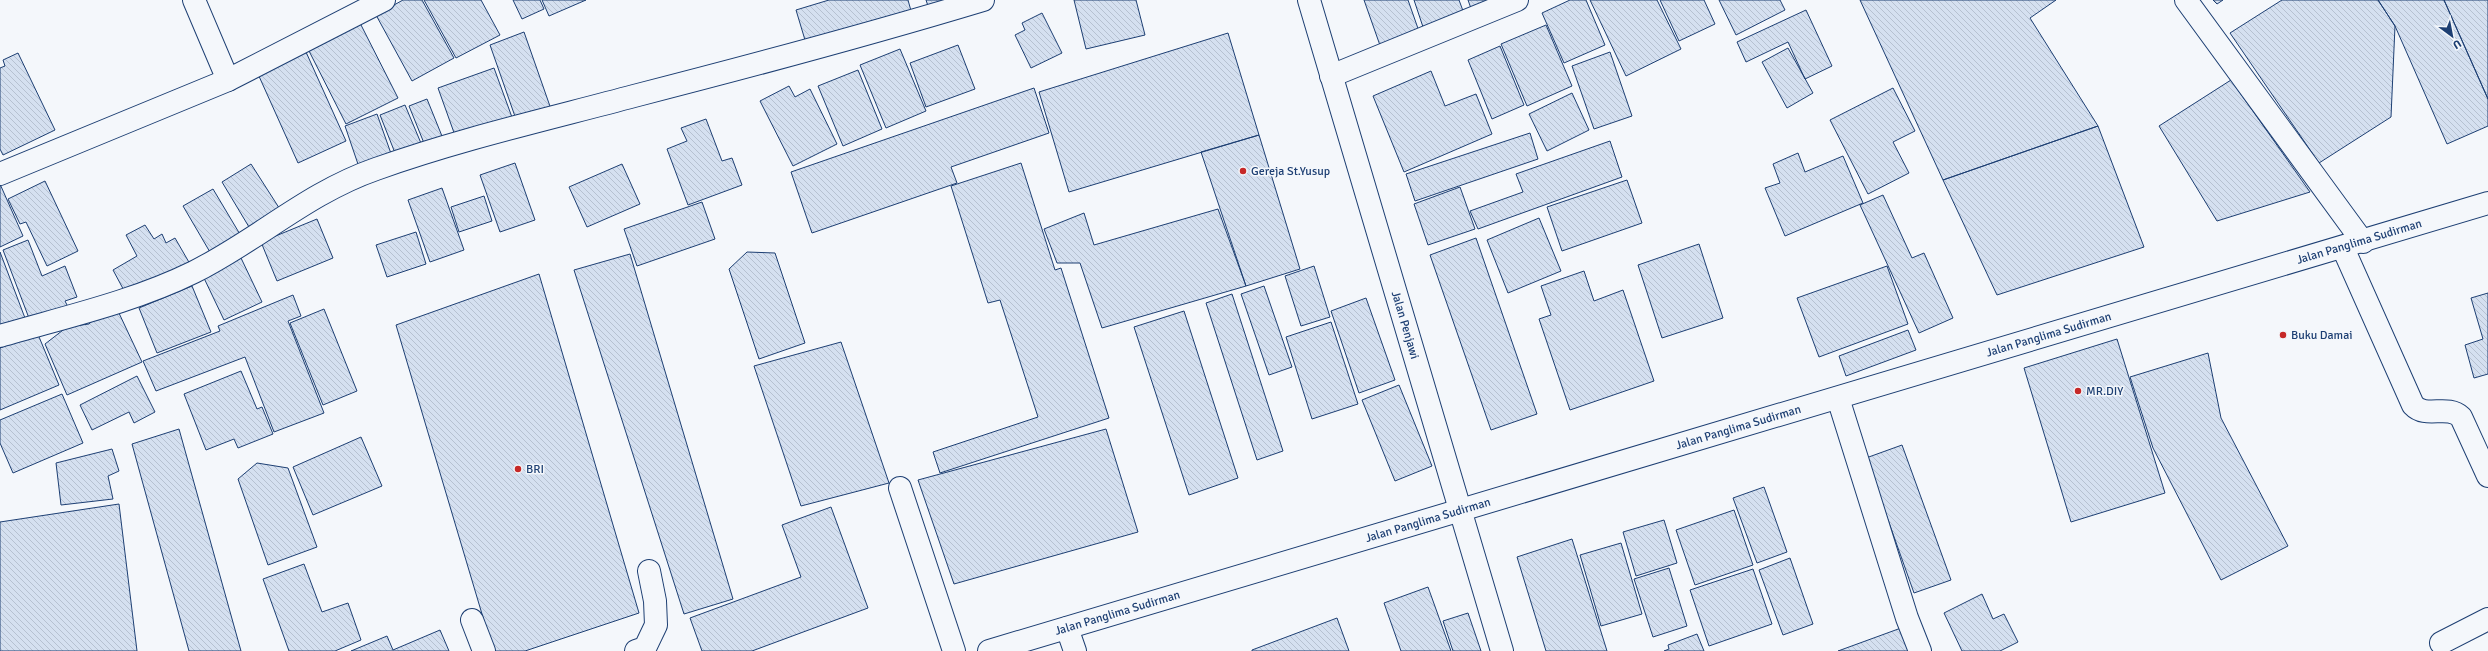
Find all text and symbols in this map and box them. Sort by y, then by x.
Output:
north arrow [2432,16,2472,56]
text: U [2450,37,2464,52]
place label: Gereja St.Yusup [1251,164,1330,179]
marker: Gereja St.Yusup [1238,166,1248,176]
street label: Jalan Panglima Sudirman [2295,216,2424,268]
street label: Jalan Penjawi [1388,289,1422,361]
street label: Jalan Panglima Sudirman [1984,309,2113,361]
place label: Buku Damai [2291,328,2353,343]
marker: Buku Damai [2278,330,2288,340]
place label: MR.DIY [2086,384,2123,399]
marker: MR.DIY [2073,386,2083,396]
street label: Jalan Panglima Sudirman [1674,402,1803,453]
place label: BRI [526,462,544,477]
marker: BRI [513,464,523,474]
street label: Jalan Panglima Sudirman [1364,495,1492,546]
street label: Jalan Panglima Sudirman [1053,587,1182,639]

